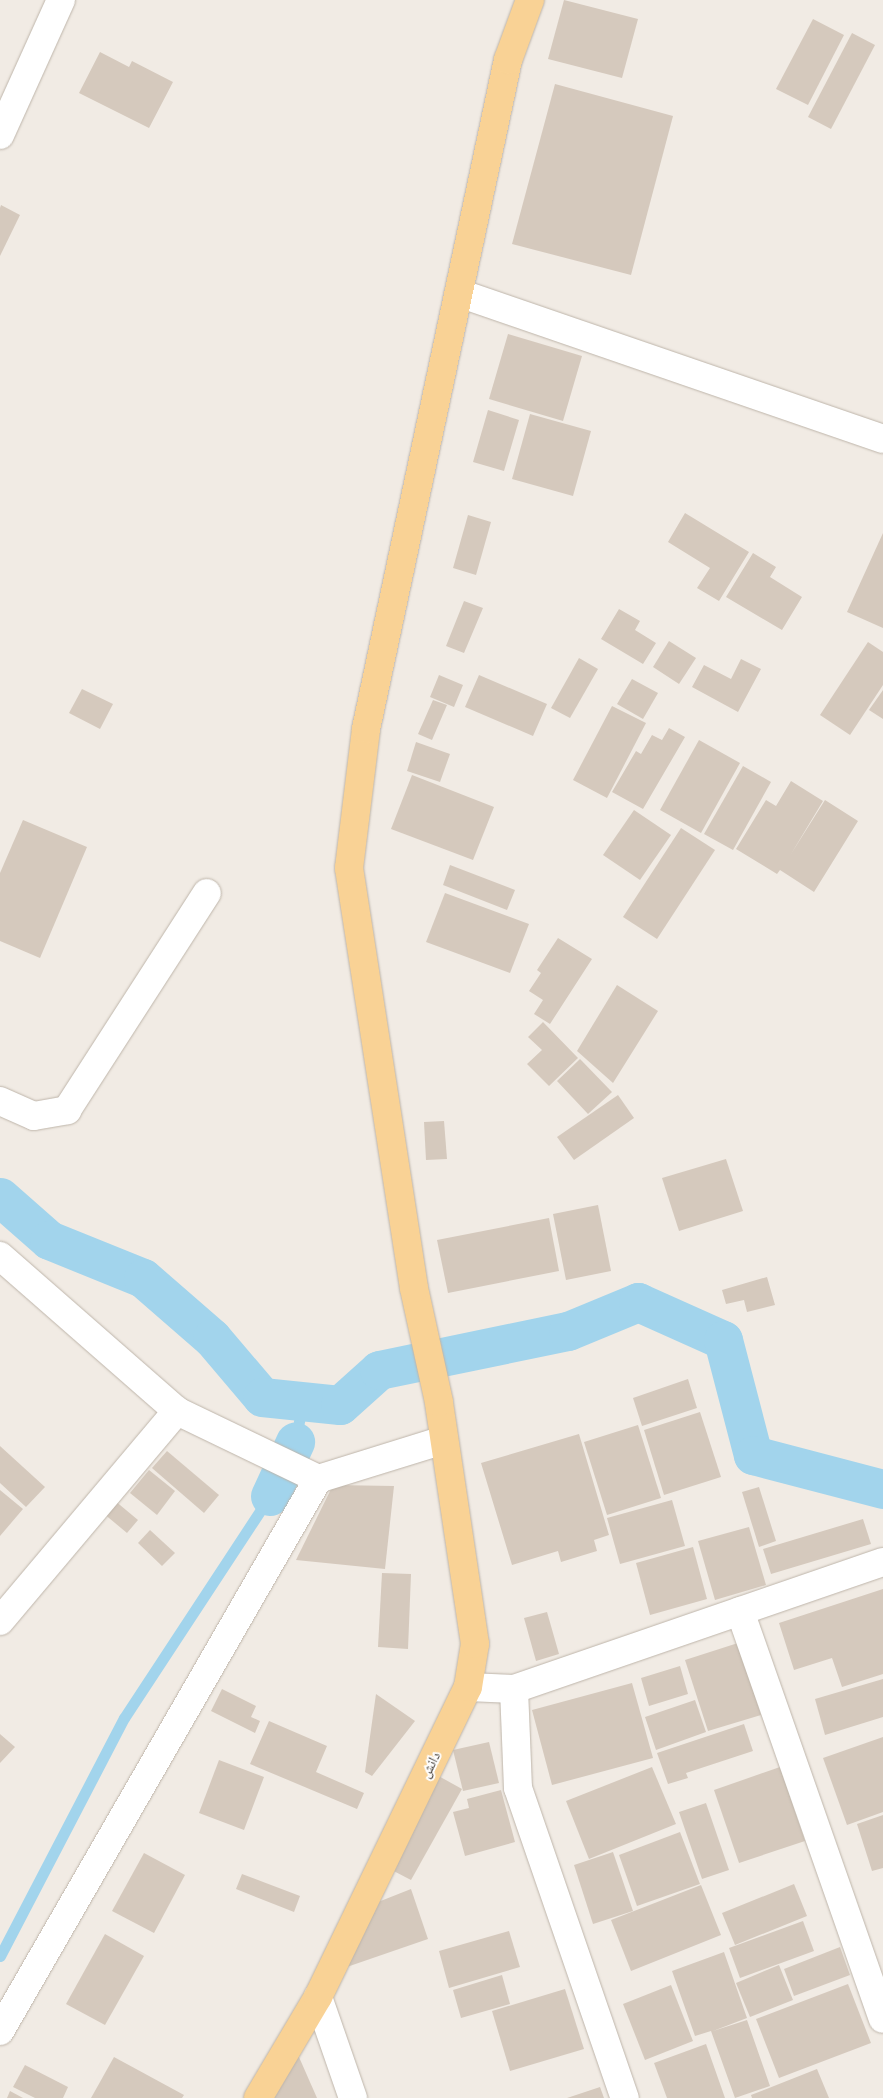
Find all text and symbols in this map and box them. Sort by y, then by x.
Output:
street label: دانش [416,1749,444,1781]

